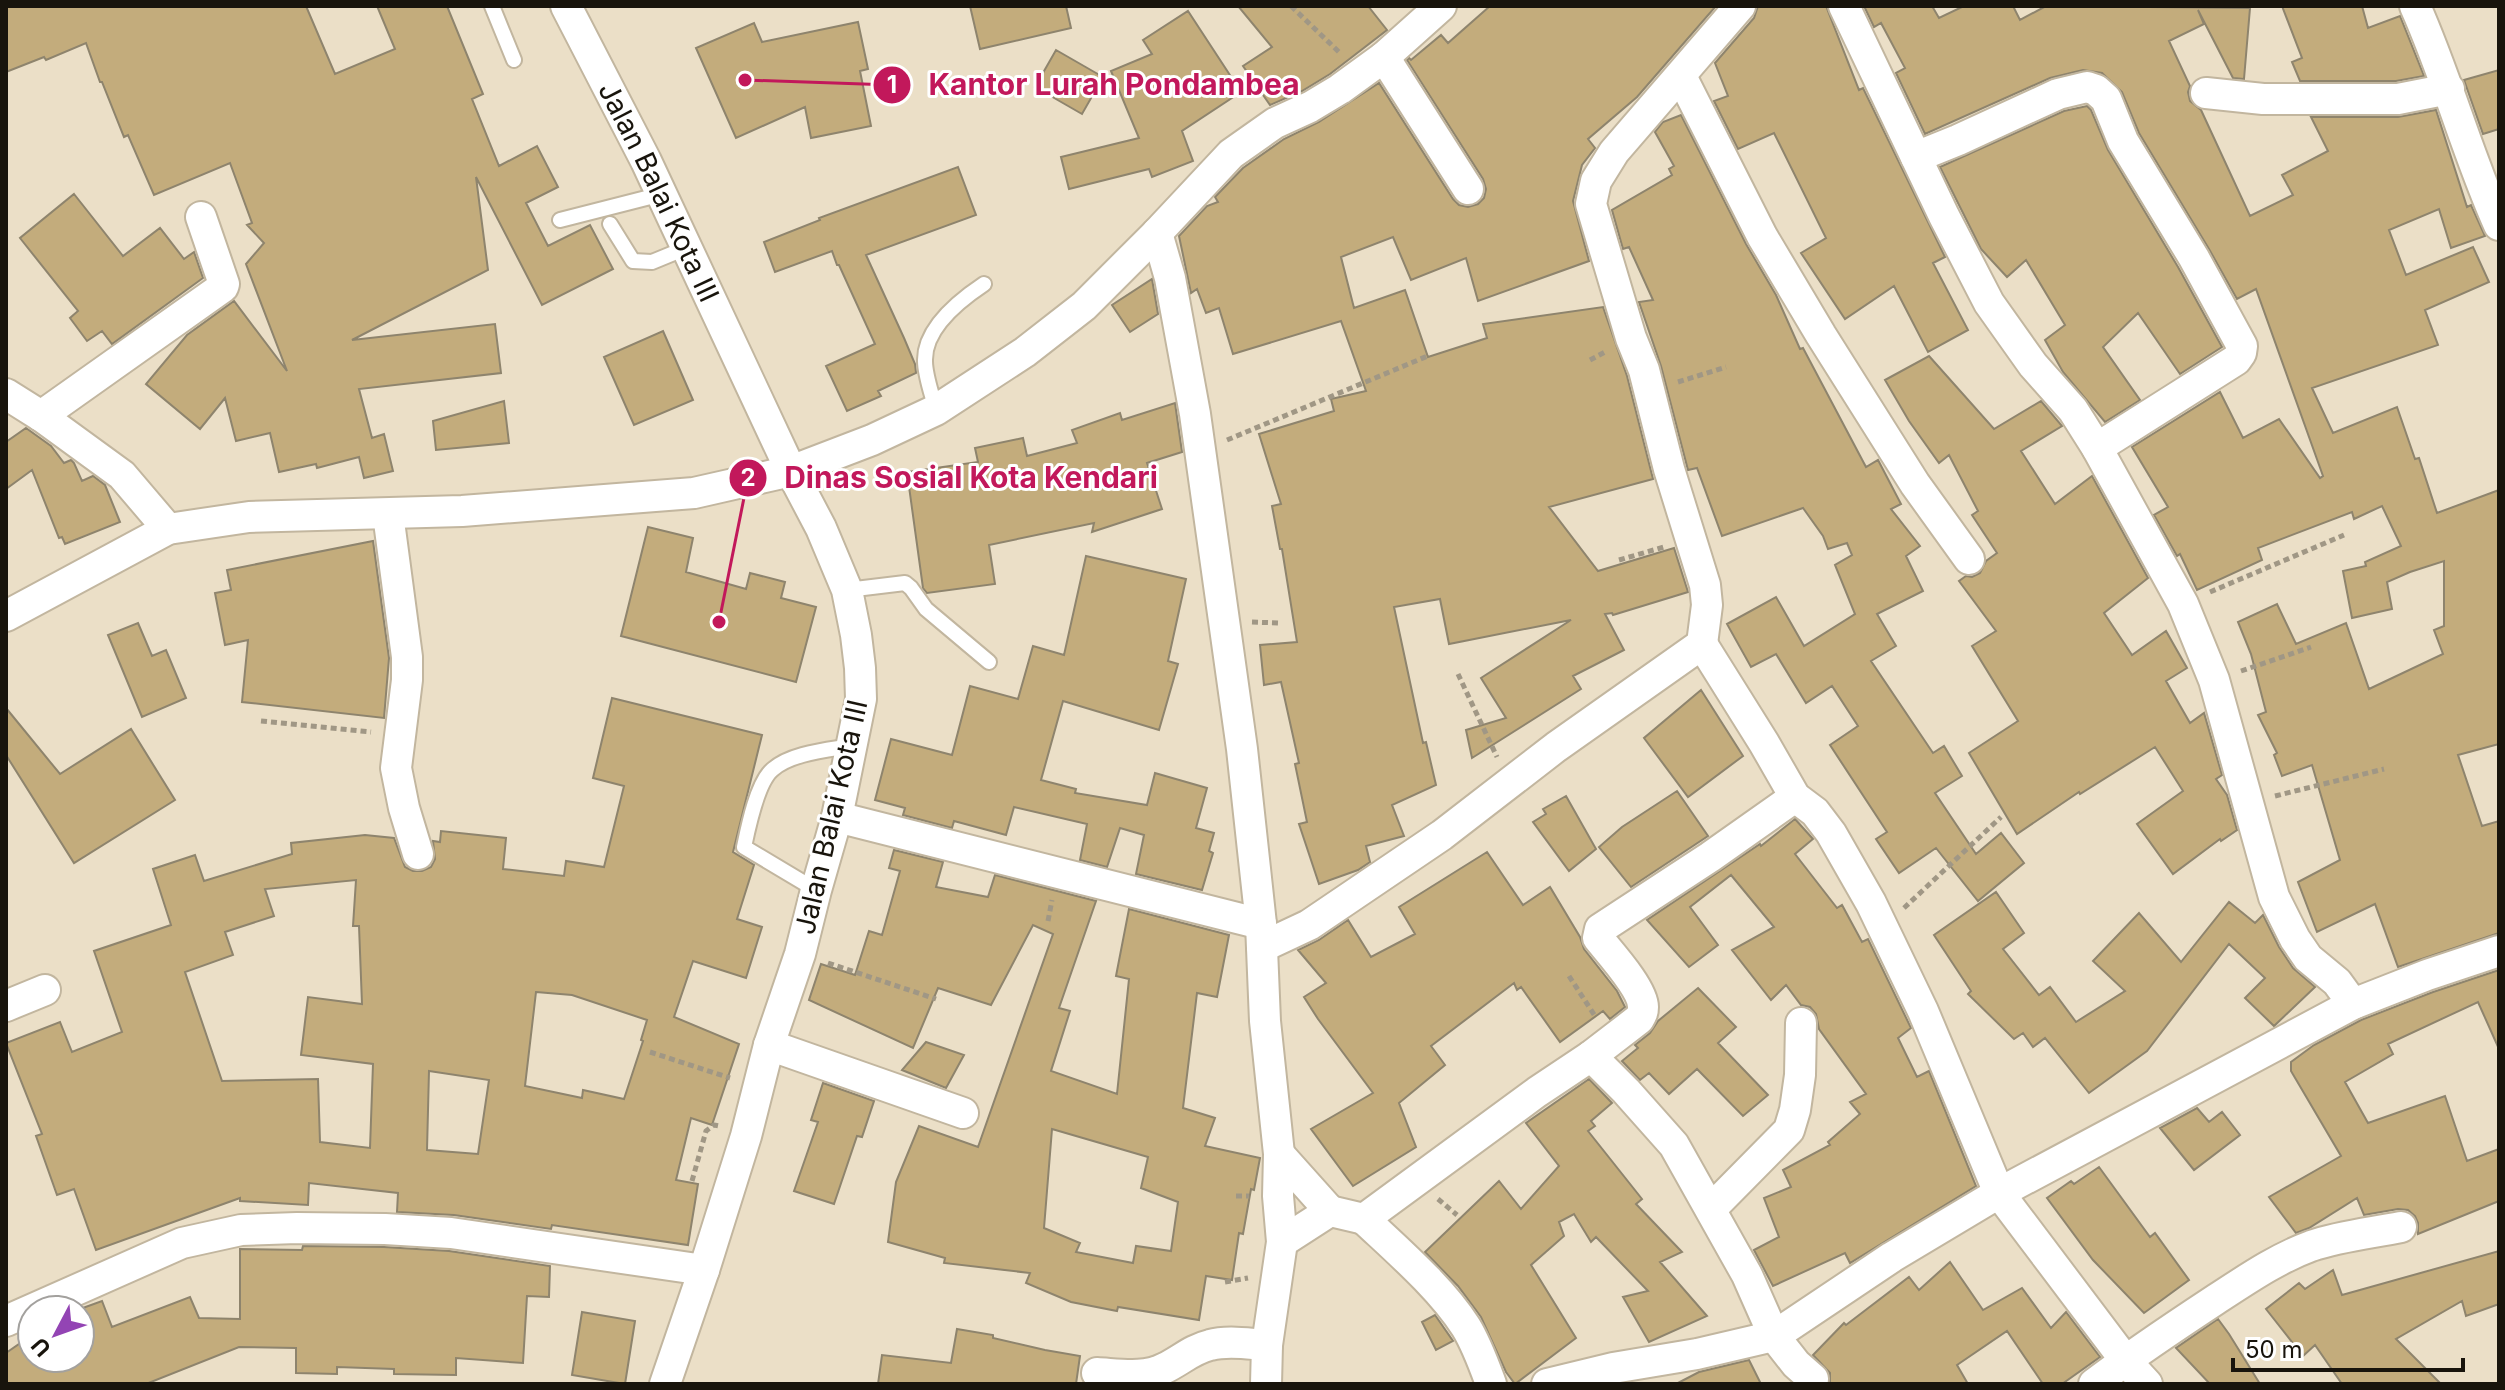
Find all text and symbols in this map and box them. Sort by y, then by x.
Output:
callout: Kantor Lurah Pondambea [872,58,1316,112]
text: Kantor Lurah Pondambea [928,66,1300,102]
text: 1 [887,70,897,99]
street label: Jalan Balai Kota III [591,76,726,307]
callout: Dinas Sosial Kota Kendari [728,451,1174,505]
text: Dinas Sosial Kota Kendari [784,459,1158,495]
text: 2 [740,463,756,492]
street label: Jalan Balai Kota III [787,696,875,938]
north arrow [16,1294,96,1374]
scale bar [2233,1322,2463,1372]
text: U [26,1333,56,1362]
text: 50 m [2245,1335,2303,1364]

